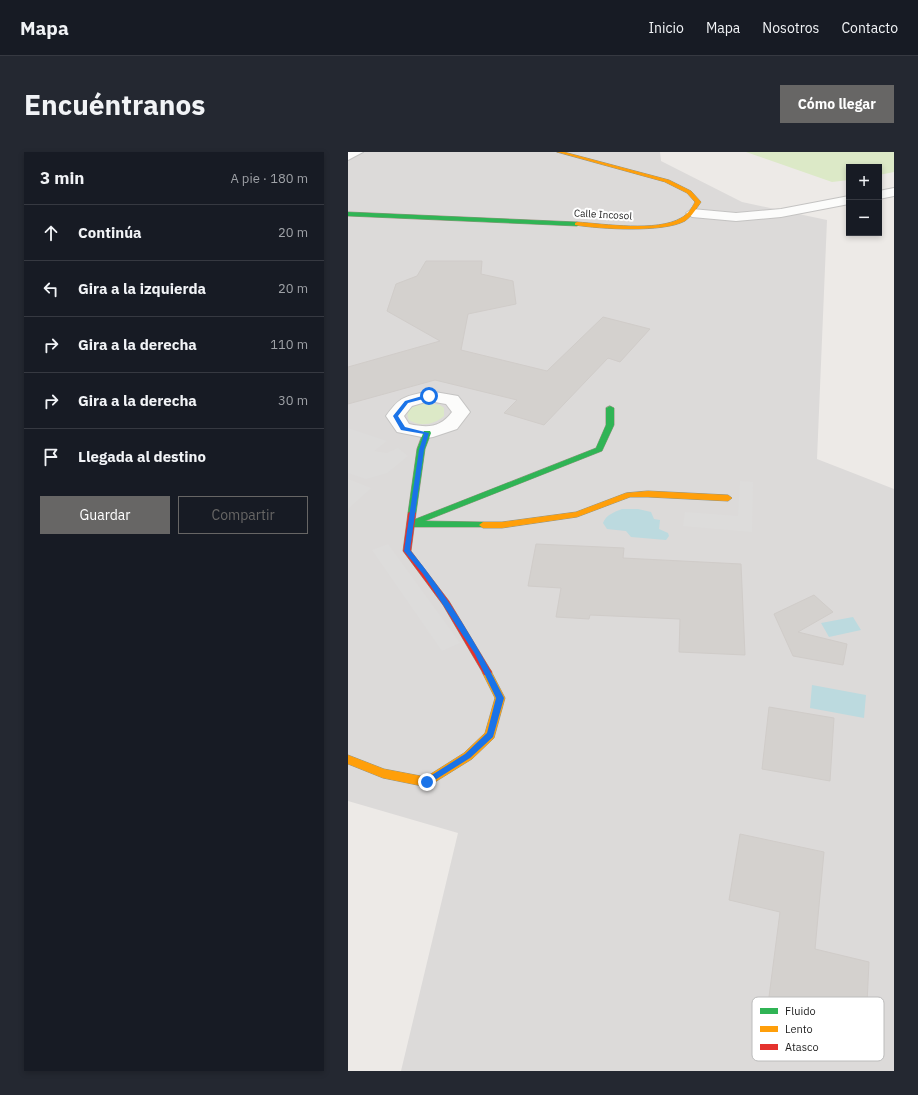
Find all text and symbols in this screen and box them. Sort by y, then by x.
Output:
text: Mapa [20,16,69,40]
text: Inicio [648,19,684,37]
text: Mapa [706,19,740,37]
text: Nosotros [762,19,819,37]
text: Contacto [841,19,898,37]
button: Cómo llegar [780,85,894,123]
text: Encuéntranos [24,86,205,123]
map controls [846,164,882,236]
button: + [846,164,882,200]
text: 3 min [40,167,84,189]
text: A pie · 180 m [230,170,308,187]
button: − [846,200,882,236]
street label: Calle Incosol [574,206,633,223]
icon: ahead [40,222,62,244]
text: Continúa [78,223,142,242]
text: 20 m [278,224,308,241]
icon: left [40,278,62,300]
text: Gira a la izquierda [78,279,206,298]
text: 20 m [278,280,308,297]
icon: right [40,334,62,356]
text: Gira a la derecha [78,335,197,354]
text: 110 m [270,336,308,353]
route start [420,387,438,405]
icon: right [40,390,62,412]
text: Gira a la derecha [78,391,197,410]
text: 30 m [278,392,308,409]
icon: arrive [40,446,62,468]
text: Llegada al destino [78,447,206,466]
button: Guardar [40,496,170,534]
button: Compartir [178,496,308,534]
route end [418,773,436,791]
legend [752,997,884,1061]
text: Fluido [785,1004,816,1018]
text: Lento [785,1022,813,1036]
text: Atasco [785,1040,819,1054]

